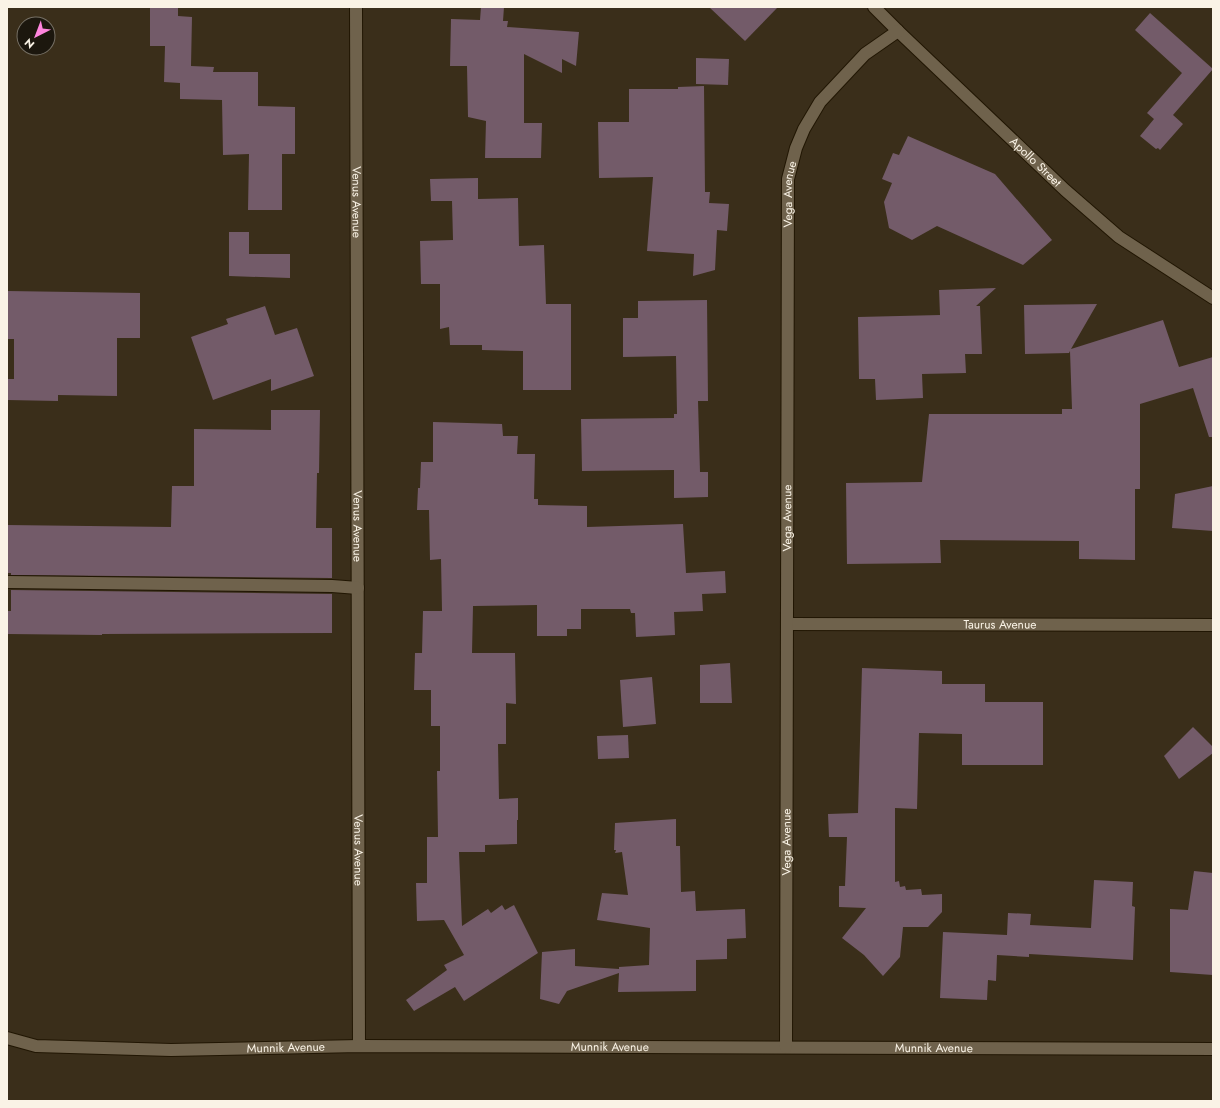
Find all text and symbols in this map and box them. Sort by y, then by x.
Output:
north arrow [16,16,56,56]
text: N [21,35,38,52]
street label: Apollo Street [1006,133,1066,191]
street label: Vega Avenue [779,159,801,227]
street label: Venus Avenue [347,166,366,238]
street label: Vega Avenue [778,485,796,551]
street label: Venus Avenue [348,490,367,562]
street label: Taurus Avenue [964,615,1036,634]
street label: Vega Avenue [777,809,796,875]
street label: Venus Avenue [349,814,368,886]
street label: Munnik Avenue [247,1038,325,1057]
street label: Munnik Avenue [571,1038,649,1056]
street label: Munnik Avenue [895,1039,973,1057]

